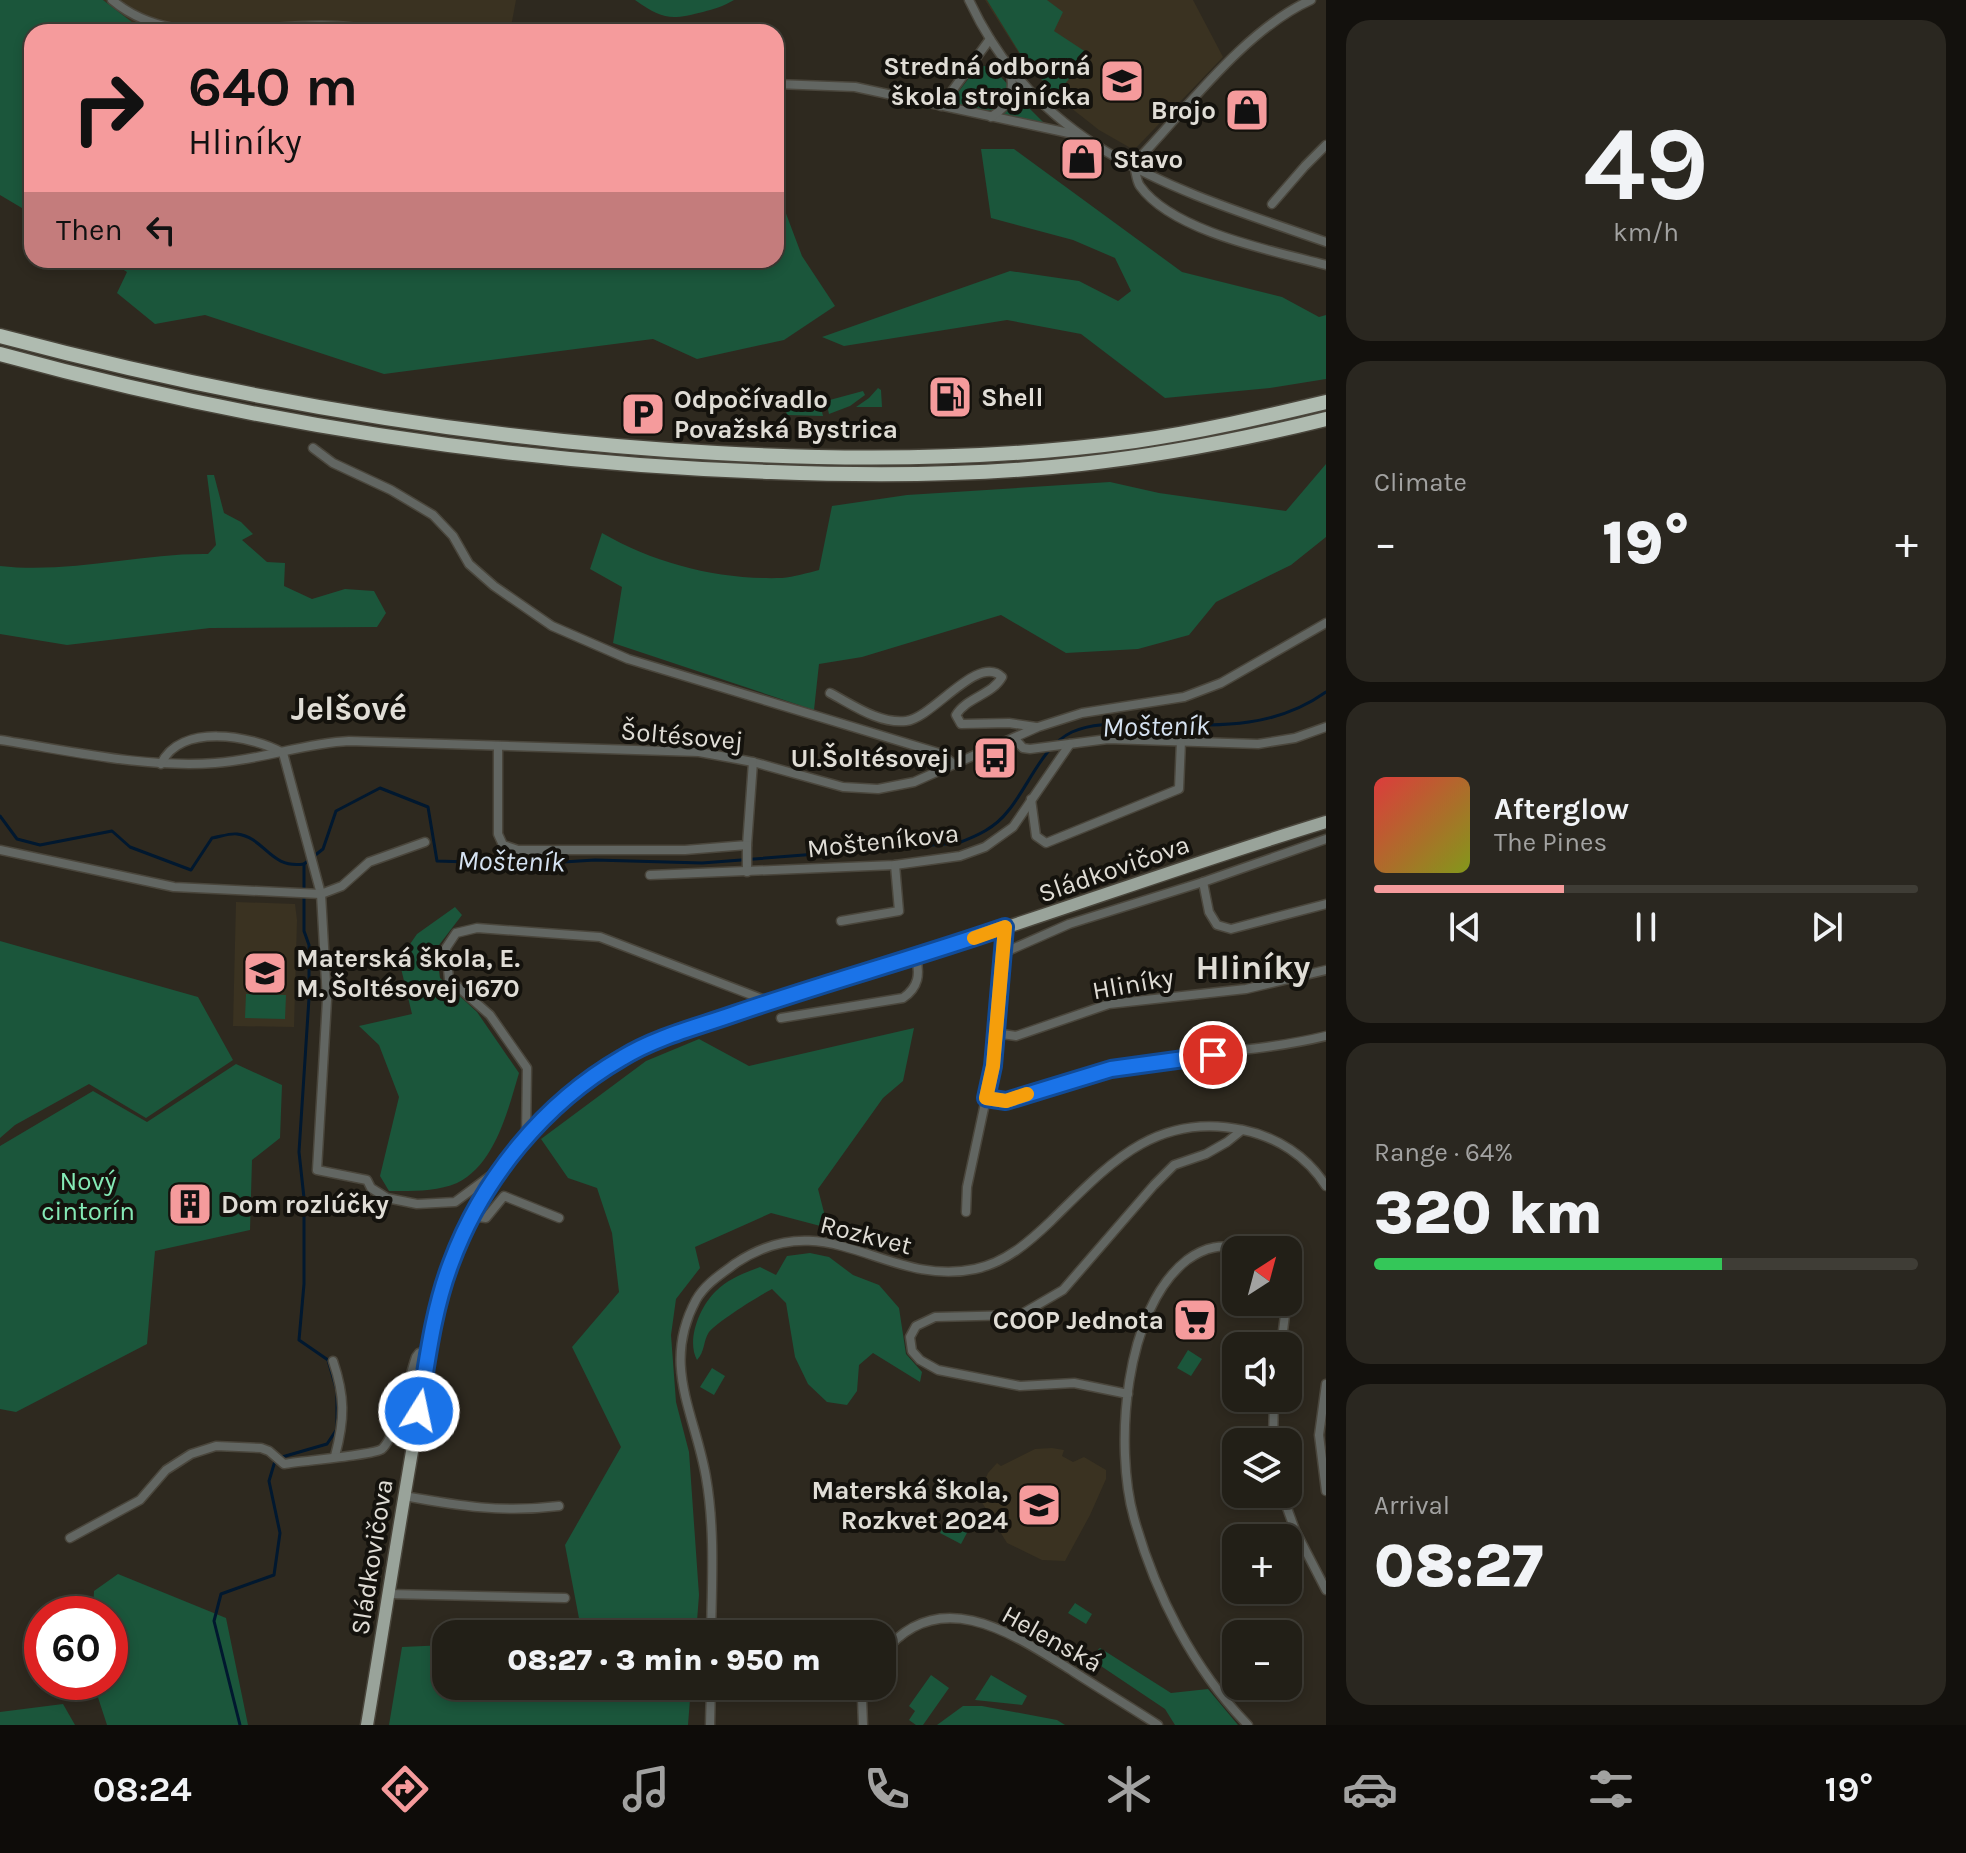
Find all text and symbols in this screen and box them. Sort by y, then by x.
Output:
place label: Stredná odborná škola strojnícka [883,51,1091,112]
text: 640 m [188,54,358,119]
icon: right [56,56,160,160]
school or university icon: Stredná odborná škola strojnícka [1098,57,1146,105]
shop icon: Brojo [1223,86,1271,134]
place label: Brojo [1151,95,1216,126]
text: 49 [1583,104,1709,225]
text: Hliníky [188,121,302,163]
shop icon: Stavo [1058,135,1106,183]
place label: Stavo [1113,144,1183,175]
icon: left [139,208,183,252]
text: Then [56,212,123,248]
text: km/h [1613,217,1679,248]
fuel station icon: Shell [926,373,974,421]
place label: Shell [981,382,1043,413]
place label: Odpočívadlo Považská Bystrica [674,384,898,445]
parking icon: Odpočívadlo Považská Bystrica [619,390,667,438]
text: Climate [1374,467,1467,498]
text: 19° [1602,508,1690,578]
text: − [1374,518,1397,569]
text: + [1895,518,1918,569]
district label: Jelšové [291,689,407,729]
water label: Mošteník [1102,709,1211,743]
street label: Šoltésovej [619,714,745,757]
bus stop icon: Ul.Šoltésovej I [971,734,1019,782]
place label: Ul.Šoltésovej I [790,742,964,774]
text: Afterglow [1494,791,1629,827]
street label: Mošteníkova [805,818,961,864]
text: The Pines [1494,827,1607,858]
street label: Sládkovičova [1035,829,1193,909]
water label: Mošteník [457,844,566,878]
icon: previous [1443,905,1487,949]
icon: pause [1624,905,1668,949]
icon: next [1805,905,1849,949]
place label: Materská škola, E. M. Šoltésovej 1670 [296,943,520,1004]
district label: Hliníky [1196,948,1310,988]
school or university icon: Materská škola, E. M. Šoltésovej 1670 [241,949,289,997]
street label: Hliníky [1090,962,1176,1006]
pin [1179,1021,1247,1089]
icon: arrive [1191,1033,1235,1077]
text: Range · 64% [1374,1137,1513,1168]
park label: Nový cintorín [41,1166,135,1227]
text: 320 km [1374,1178,1603,1248]
building icon: Dom rozlúčky [166,1180,214,1228]
place label: Dom rozlúčky [221,1189,389,1220]
street label: Rozkvet [817,1209,915,1261]
north arrow [1222,1236,1302,1316]
map controls [1222,1236,1302,1700]
supermarket icon: COOP Jednota [1171,1296,1219,1344]
place label: COOP Jednota [993,1305,1164,1336]
button: sound [1222,1332,1302,1412]
position arrow [377,1369,461,1453]
button: layers [1222,1428,1302,1508]
place label: Materská škola, Rozkvet 2024 [811,1475,1009,1536]
street label: Sládkovičova [344,1477,400,1637]
school or university icon: Materská škola, Rozkvet 2024 [1015,1481,1063,1529]
text: Arrival [1374,1490,1450,1521]
button: + [1222,1524,1302,1604]
text: 08:27 [1374,1531,1543,1601]
speed limit sign: 60 [24,1596,128,1700]
street label: Helenská [997,1599,1107,1679]
button: − [1222,1620,1302,1700]
text: 08:27 · 3 min · 950 m [507,1642,821,1678]
icon: directions [377,1761,433,1817]
icon: music [618,1761,674,1817]
icon: phone [859,1761,915,1817]
icon: climate [1101,1761,1157,1817]
icon: car [1342,1761,1398,1817]
icon: filters [1583,1761,1639,1817]
text: 08:24 [93,1768,192,1810]
text: 19° [1825,1768,1873,1810]

